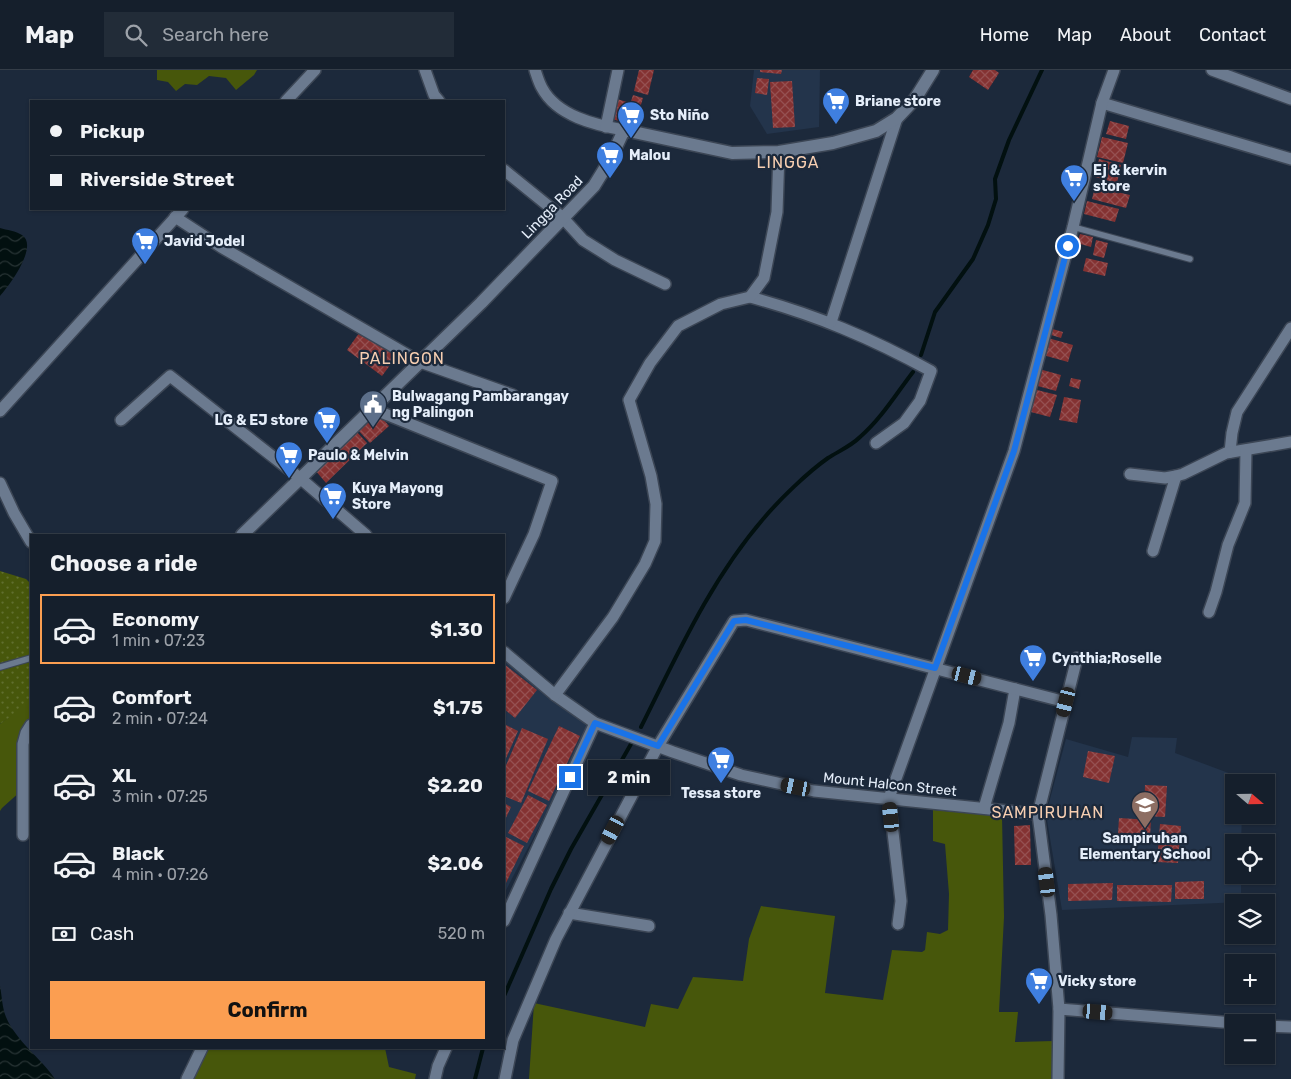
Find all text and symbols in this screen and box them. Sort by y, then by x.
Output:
search box [104,12,454,57]
text: Map [25,21,74,49]
icon: search [122,21,150,49]
text: Search here [162,23,269,46]
text: Home [980,24,1029,46]
text: Map [1057,24,1092,46]
text: About [1120,24,1171,46]
text: Contact [1199,24,1266,46]
supermarket icon: Briane store [821,86,851,125]
place label: Briane store [855,93,941,110]
supermarket icon: Sto Niño [616,100,646,139]
place label: Sto Niño [650,107,709,124]
text: Pickup [80,120,145,143]
supermarket icon: Malou [595,140,625,179]
place label: Malou [629,147,670,164]
district label: LINGGA [757,153,819,172]
place label: Ej & kervin store [1093,162,1167,195]
supermarket icon: Ej & kervin store [1059,163,1089,202]
text: Riverside Street [80,168,234,191]
street label: Lingga Road [518,172,587,242]
supermarket icon: Javid Jodel [130,226,160,265]
place label: Javid Jodel [164,233,245,250]
route start [1057,235,1079,257]
district label: PALINGON [359,349,445,368]
place label: Bulwagang Pambarangay ng Palingon [392,388,569,421]
public building icon: Bulwagang Pambarangay ng Palingon [358,389,388,428]
supermarket icon: LG & EJ store [312,405,342,444]
place label: LG & EJ store [215,412,308,429]
supermarket icon: Paulo & Melvin [274,440,304,479]
place label: Paulo & Melvin [308,447,409,464]
place label: Kuya Mayong Store [352,480,444,513]
supermarket icon: Kuya Mayong Store [318,481,348,520]
text: Choose a ride [50,550,197,577]
icon: car [52,607,97,652]
text: Economy [112,608,199,631]
text: $1.30 [430,618,483,641]
text: 1 min · 07:23 [112,631,205,650]
supermarket icon: Cynthia;Roselle [1018,643,1048,682]
place label: Cynthia;Roselle [1052,650,1162,667]
car [950,665,983,687]
icon: car [52,685,97,730]
text: Comfort [112,686,192,709]
car [1055,686,1076,718]
text: $1.75 [433,696,483,719]
text: 2 min · 07:24 [112,709,208,728]
supermarket icon: Tessa store [706,745,736,784]
callout: 2 min [588,760,670,794]
icon: car [52,763,97,808]
text: XL [112,764,136,787]
route end [559,766,581,788]
text: 2 min [607,768,651,787]
street label: Mount Halcon Street [822,769,958,800]
text: $2.20 [427,774,483,797]
north arrow [1225,774,1275,824]
map controls [1225,774,1275,1064]
car [779,777,812,797]
place label: Tessa store [681,785,761,802]
text: 3 min · 07:25 [112,787,208,806]
school or university icon: Sampiruhan Elementary School [1130,790,1160,829]
car [881,801,900,833]
district label: SAMPIRUHAN [992,803,1104,822]
car [599,813,626,847]
place label: Sampiruhan Elementary School [1079,830,1211,863]
button: locate [1225,834,1275,884]
icon: car [52,841,97,886]
text: Black [112,842,164,865]
text: $2.06 [427,852,483,875]
text: 4 min · 07:26 [112,865,208,884]
car [1037,866,1056,898]
button: layers [1225,894,1275,944]
icon: cash [50,920,78,948]
text: Cash [90,922,134,945]
text: 520 m [438,924,485,943]
button: + [1225,954,1275,1004]
supermarket icon: Vicky store [1024,966,1054,1005]
place label: Vicky store [1058,973,1136,990]
button: Confirm [50,981,485,1039]
car [1082,1003,1113,1021]
button: − [1225,1014,1275,1064]

